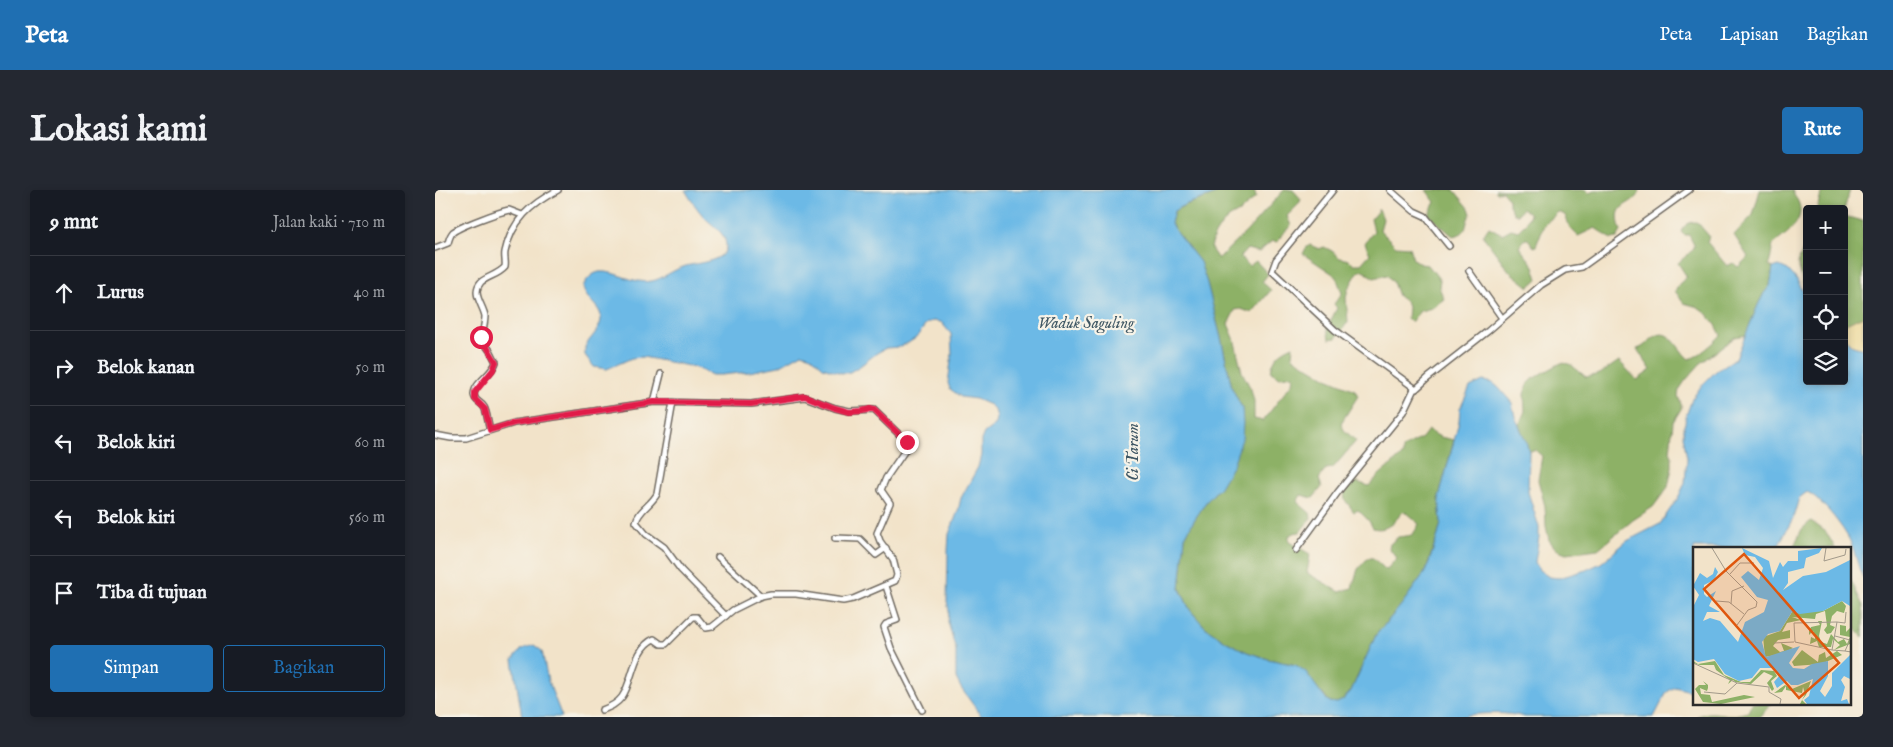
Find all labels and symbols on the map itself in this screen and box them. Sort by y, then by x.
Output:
water label: Waduk Saguling [1038,314,1135,334]
route start [470,326,493,349]
water label: Ci Tarum [1124,423,1144,481]
route end [896,431,919,454]
inset map [1693,547,1851,704]

